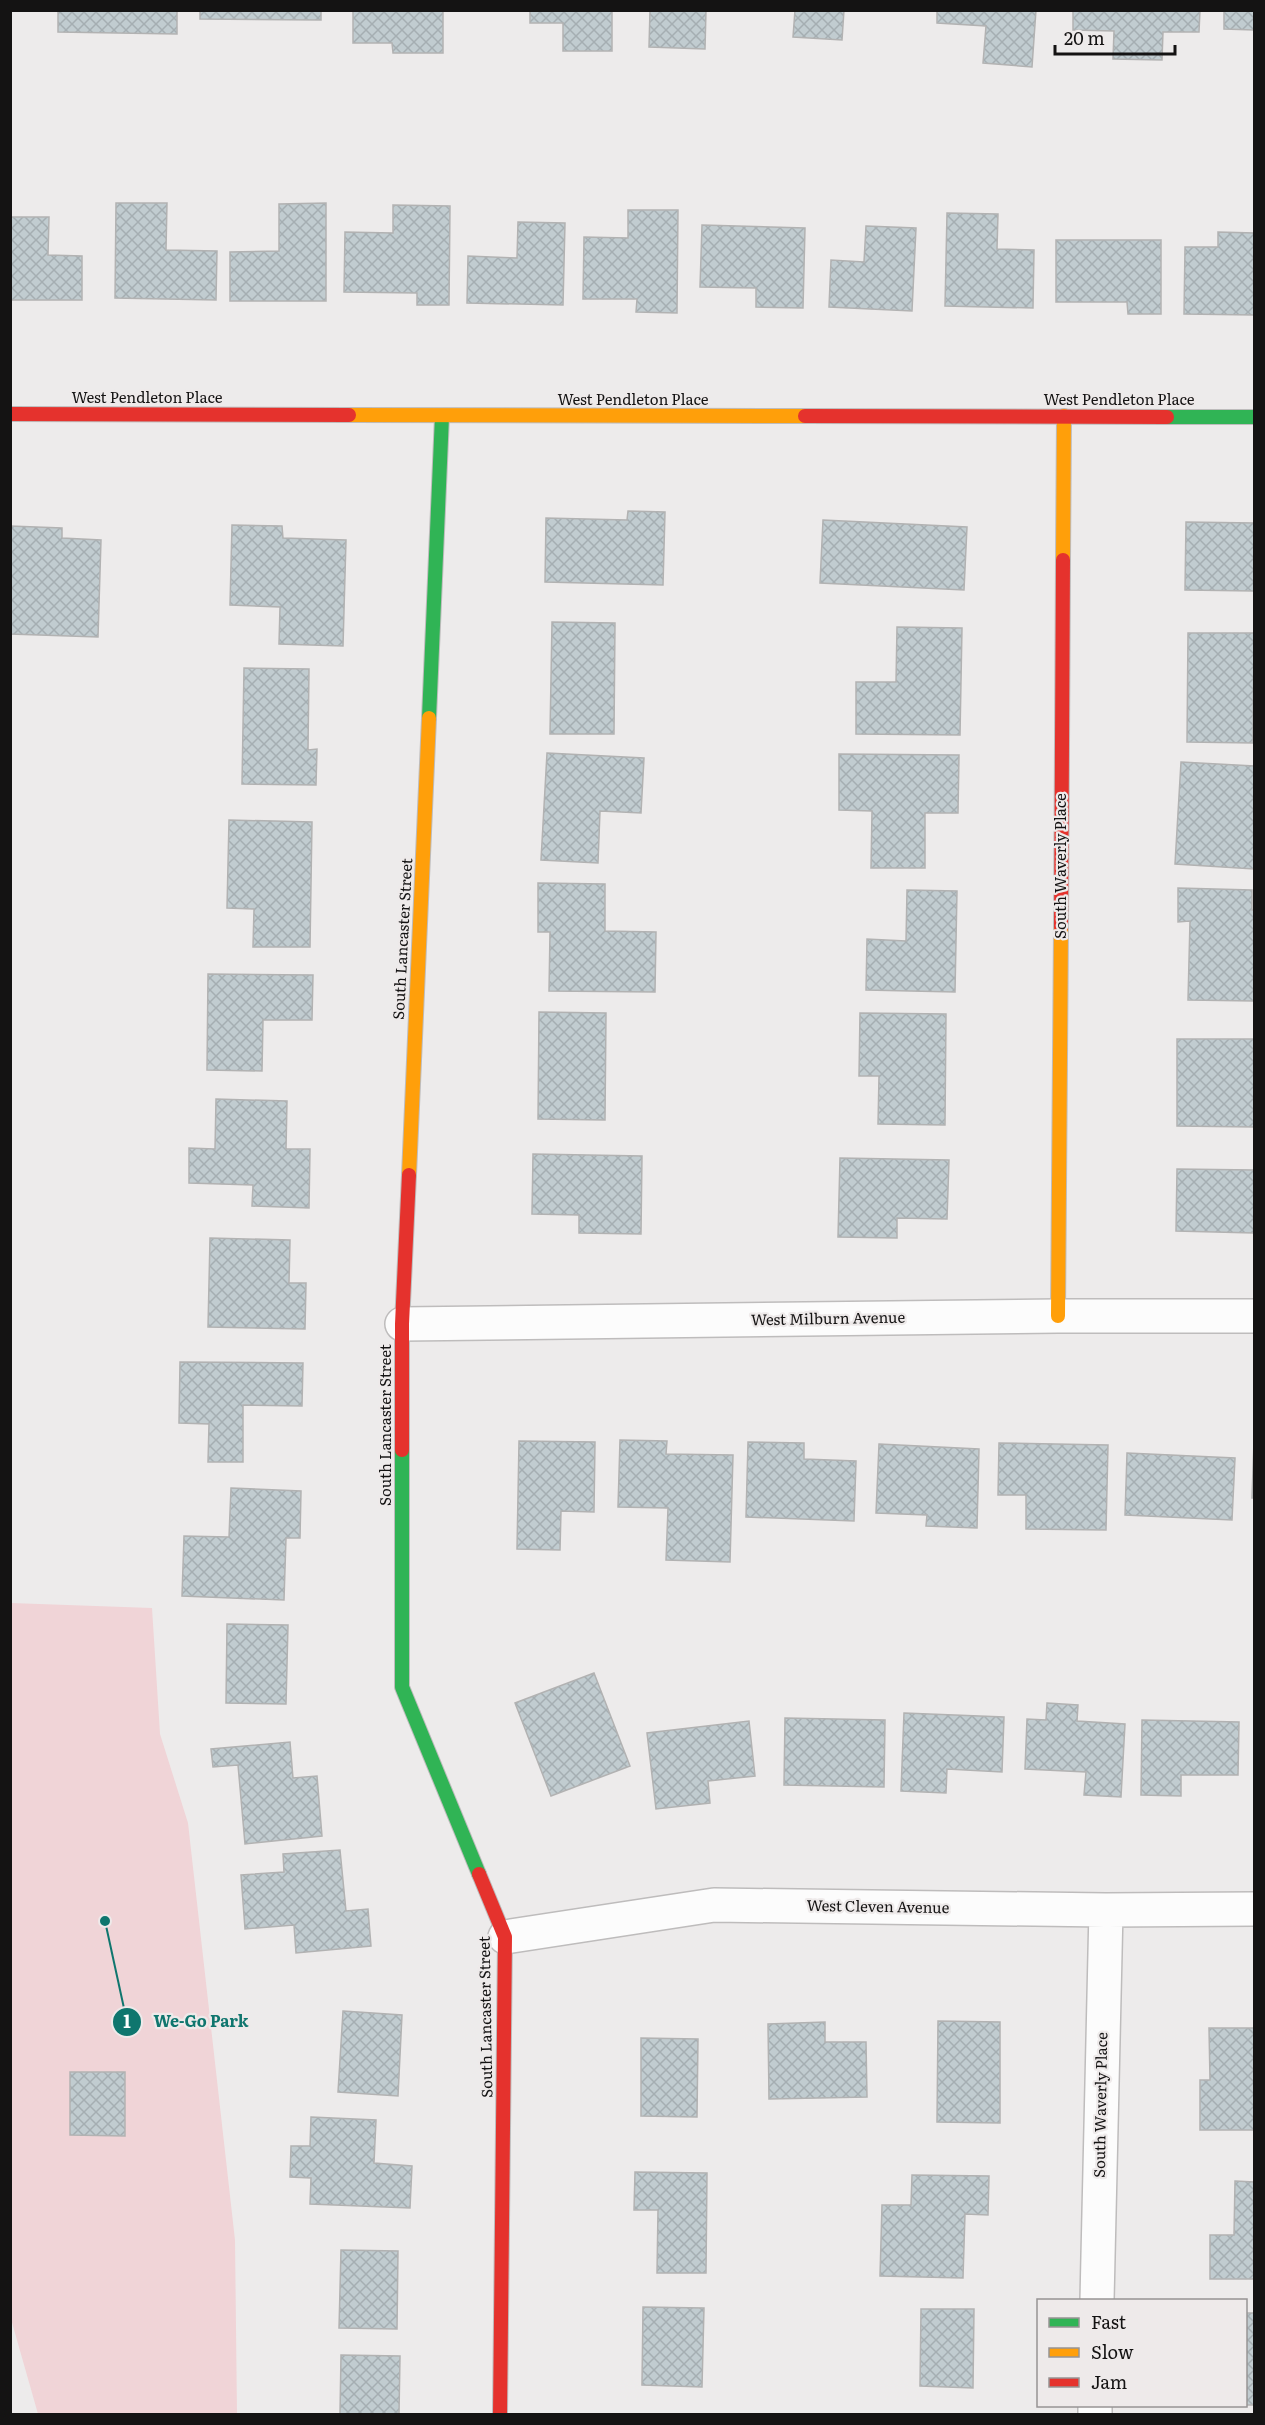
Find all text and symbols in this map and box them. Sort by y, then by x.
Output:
scale bar [1055,18,1175,56]
text: 20 m [1064,24,1105,51]
street label: West Pendleton Place [71,385,223,408]
street label: West Pendleton Place [557,387,709,410]
street label: West Pendleton Place [1043,387,1195,410]
street label: South Waverly Place [1048,793,1071,939]
street label: South Lancaster Street [386,858,417,1020]
street label: West Milburn Avenue [751,1305,906,1330]
street label: South Lancaster Street [373,1344,396,1506]
street label: West Cleven Avenue [806,1893,950,1918]
street label: South Lancaster Street [472,1936,497,2098]
callout: We-Go Park [112,2005,261,2039]
text: 1 [123,2007,131,2034]
text: We-Go Park [153,2008,249,2032]
street label: South Waverly Place [1087,2032,1112,2178]
legend [1037,2299,1247,2407]
text: Fast [1091,2308,1127,2335]
text: Slow [1091,2338,1134,2365]
text: Jam [1091,2368,1127,2395]

